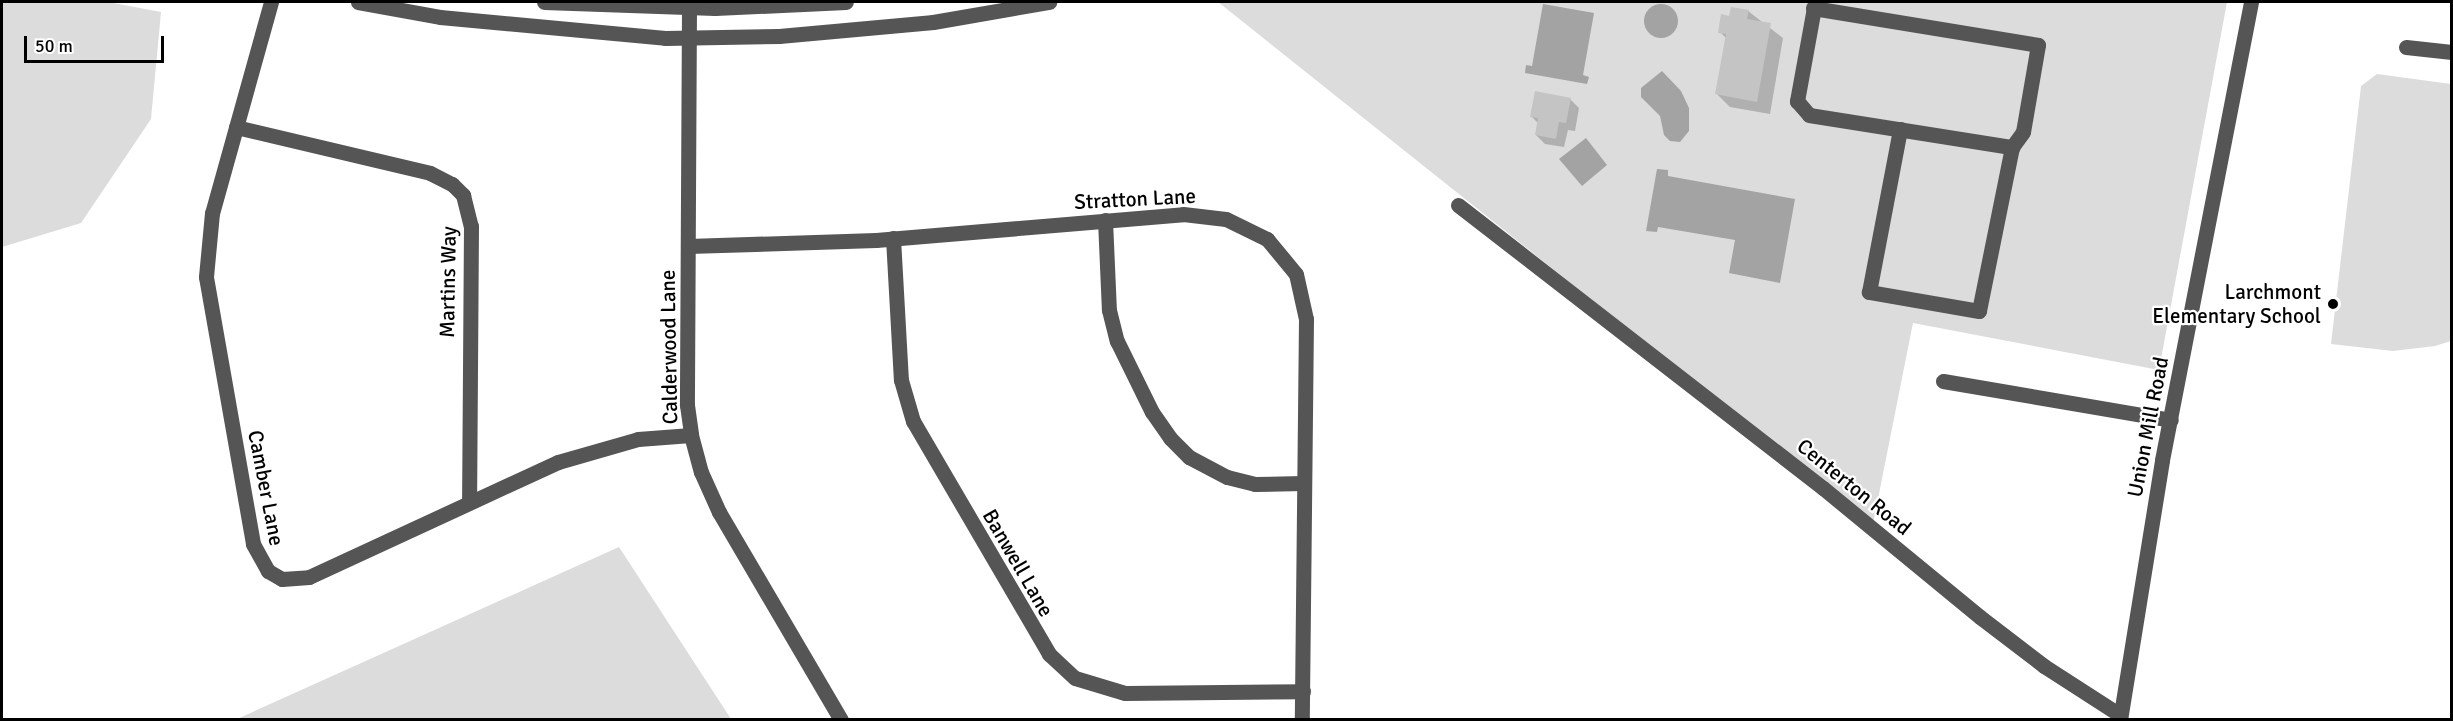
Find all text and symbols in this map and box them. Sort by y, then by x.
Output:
scale bar [27,24,166,62]
text: 50 m [35,35,73,57]
street label: Stratton Lane [1073,183,1197,215]
street label: Martins Way [434,226,462,338]
street label: Calderwood Lane [655,269,683,425]
place label: Larchmont Elementary School [2152,279,2321,329]
marker: Larchmont Elementary School [2326,297,2340,311]
street label: Union Mill Road [2122,355,2174,499]
street label: Camber Lane [242,428,290,548]
street label: Centerton Road [1792,433,1916,541]
street label: Banwell Lane [977,505,1059,621]

